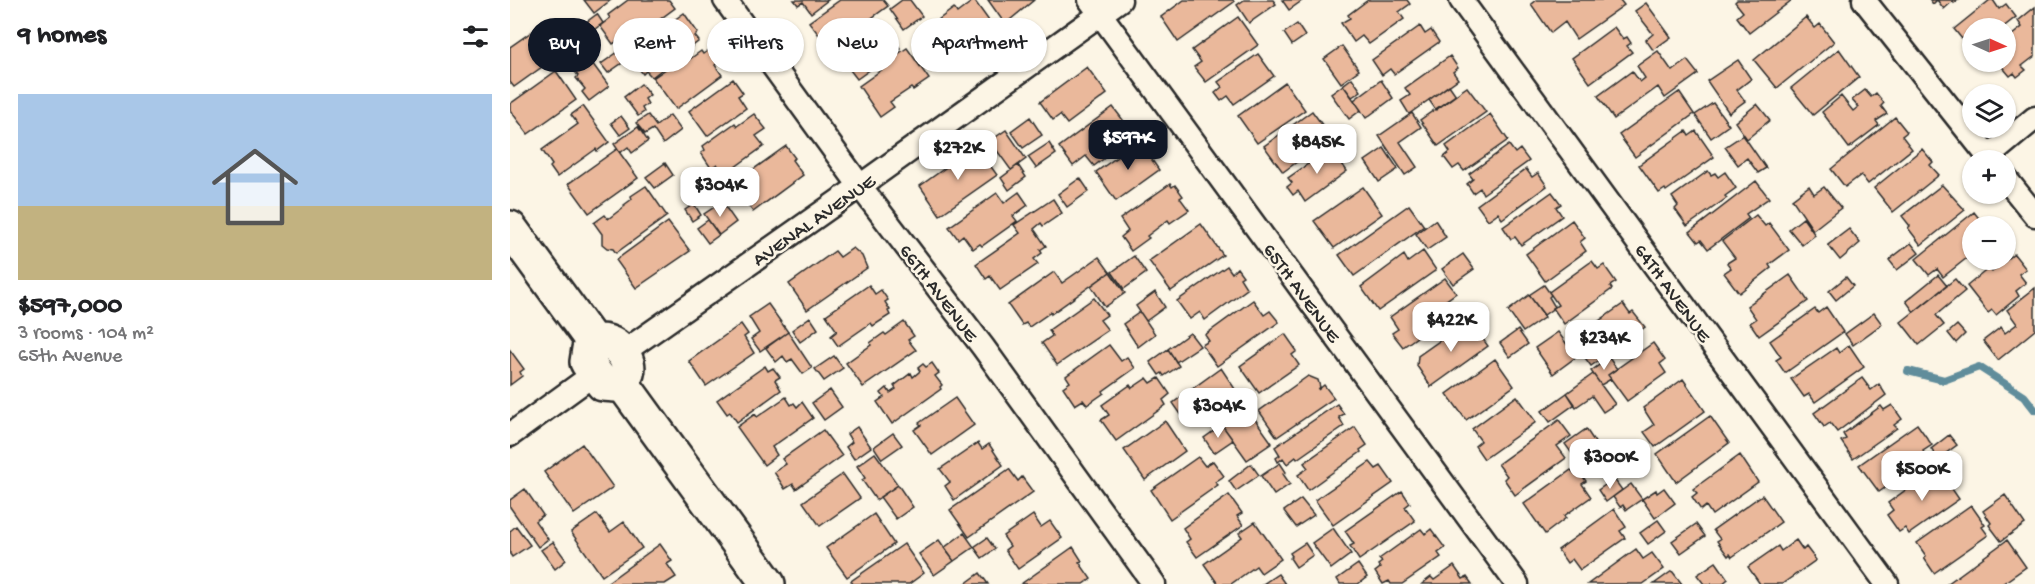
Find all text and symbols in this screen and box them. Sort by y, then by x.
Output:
chip: Buy [528,18,601,72]
chip: Rent [613,18,695,72]
chip: Filters [707,18,804,72]
chip: New [816,18,899,72]
chip: Apartment [911,18,1047,72]
north arrow [1962,18,2016,72]
map controls [1962,18,2016,270]
icon: filters [459,20,492,53]
text: 9 homes [18,21,106,52]
button: layers [1962,84,2016,138]
pin: $597K [1086,120,1170,171]
pin: $845K [1275,124,1359,175]
text: $597K [1103,128,1153,151]
pin: $272K [916,130,1000,181]
text: $845K [1292,132,1342,155]
icon: home [201,133,309,241]
text: $272K [933,138,983,161]
button: + [1962,150,2016,204]
pin: $304K [678,167,762,218]
street label: AVENAL AVENUE [749,170,882,273]
text: $304K [694,175,746,198]
button: − [1962,216,2016,270]
street label: 65TH AVENUE [1256,240,1345,349]
street label: 64TH AVENUE [1628,240,1715,349]
street label: 66TH AVENUE [893,241,982,349]
text: $597,000 [18,292,122,323]
pin: $422K [1409,302,1493,353]
text: $422K [1426,310,1476,333]
pin: $234K [1562,320,1646,371]
text: 3 rooms · 104 m² [18,323,154,346]
text: $234K [1579,328,1629,351]
text: 65th Avenue [18,346,122,369]
pin: $304K [1176,388,1260,439]
text: $304K [1192,396,1244,419]
pin: $300K [1568,439,1652,490]
text: $300K [1583,447,1637,470]
pin: $500K [1880,451,1964,502]
text: $500K [1895,459,1949,482]

